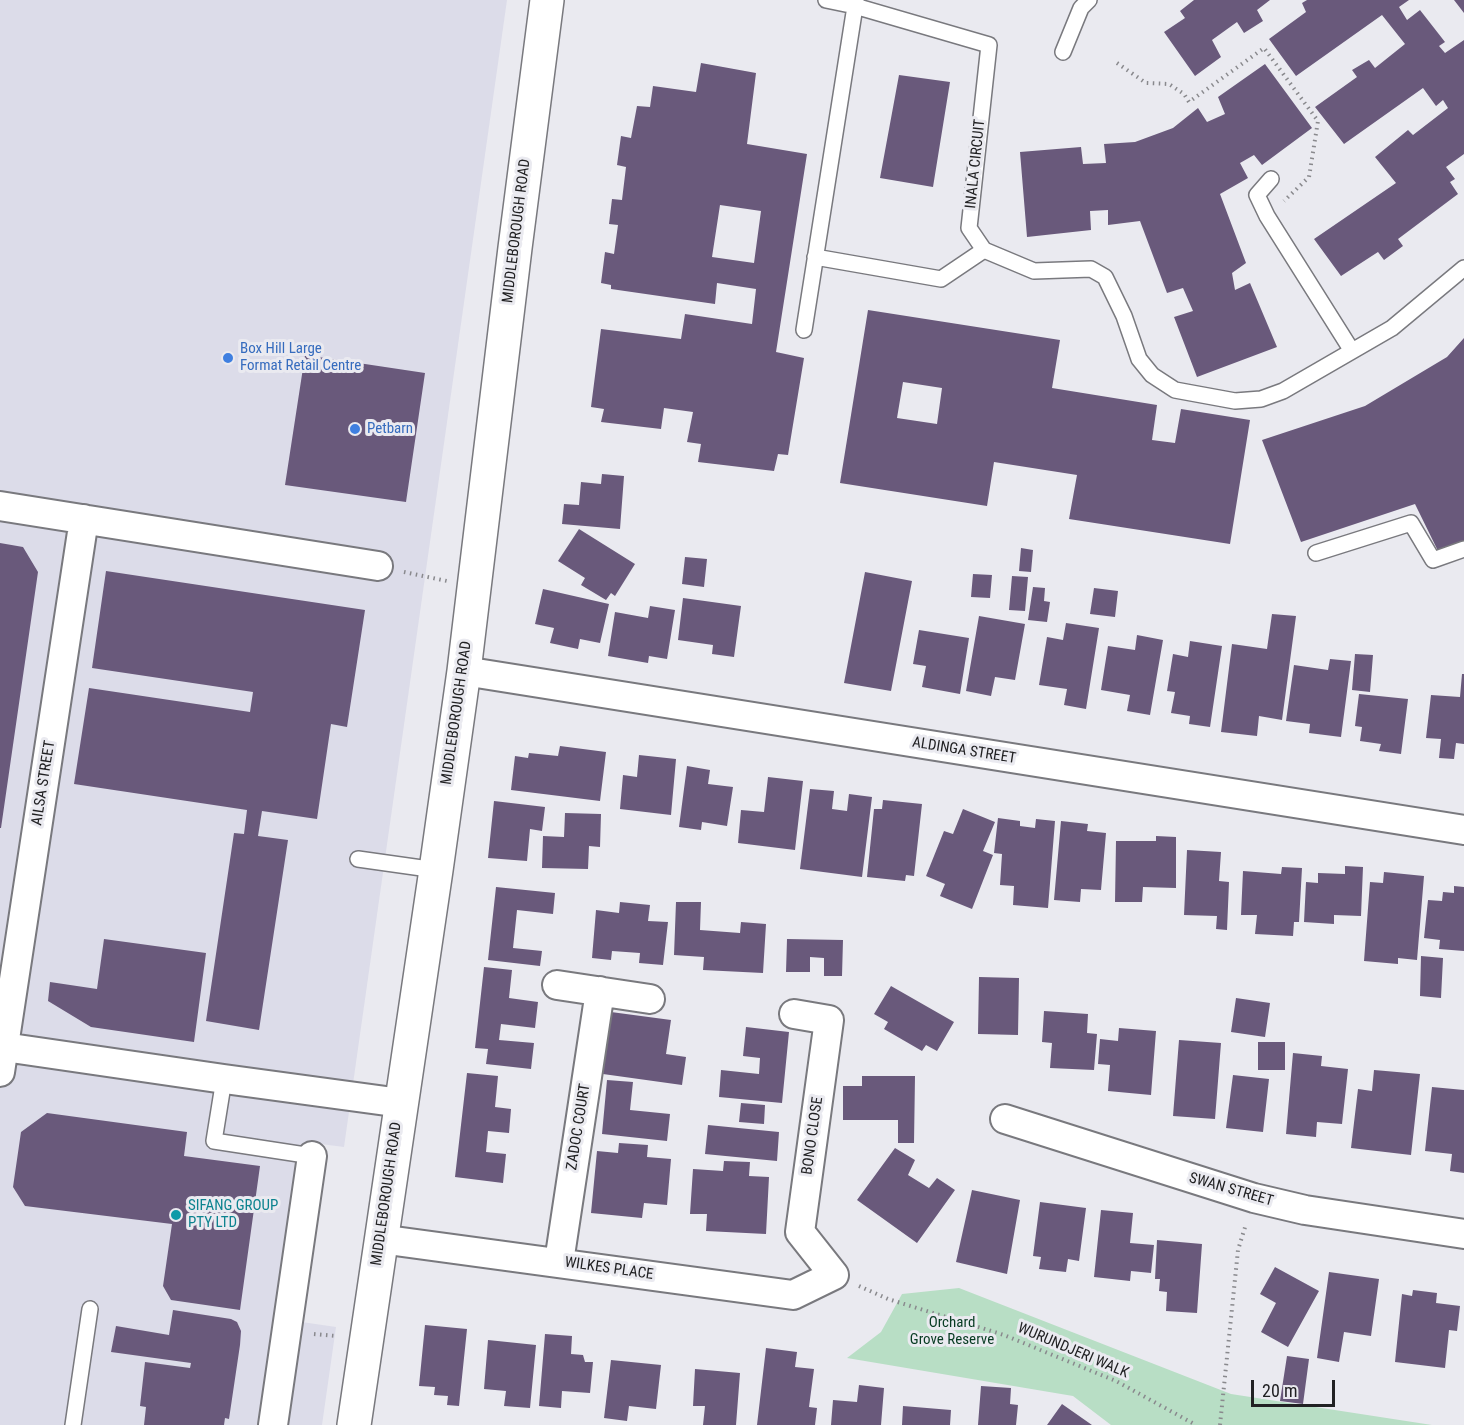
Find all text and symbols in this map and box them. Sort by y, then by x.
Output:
street label: INALA CIRCUIT [962,118,990,210]
street label: MIDDLEBOROUGH ROAD [499,158,535,304]
place label: Box Hill Large Format Retail Centre [240,340,361,375]
marker: Box Hill Large Format Retail Centre [221,351,235,365]
place label: Petbarn [367,420,413,438]
marker: Petbarn [348,422,362,436]
street label: MIDDLEBOROUGH ROAD [438,640,476,786]
street label: ALDINGA STREET [911,734,1017,768]
street label: AILSA STREET [28,739,60,827]
street label: ZADOC COURT [563,1083,595,1171]
street label: BONO CLOSE [799,1096,827,1176]
street label: MIDDLEBOROUGH ROAD [368,1121,406,1267]
street label: SWAN STREET [1187,1169,1275,1211]
place label: SIFANG GROUP PTY LTD [188,1197,278,1232]
marker: SIFANG GROUP PTY LTD [169,1208,183,1222]
street label: WILKES PLACE [564,1254,654,1284]
park label: Orchard Grove Reserve [910,1314,994,1349]
street label: WURUNDJERI WALK [1015,1319,1131,1383]
scale bar [1254,1368,1338,1406]
text: 20 m [1262,1380,1297,1401]

